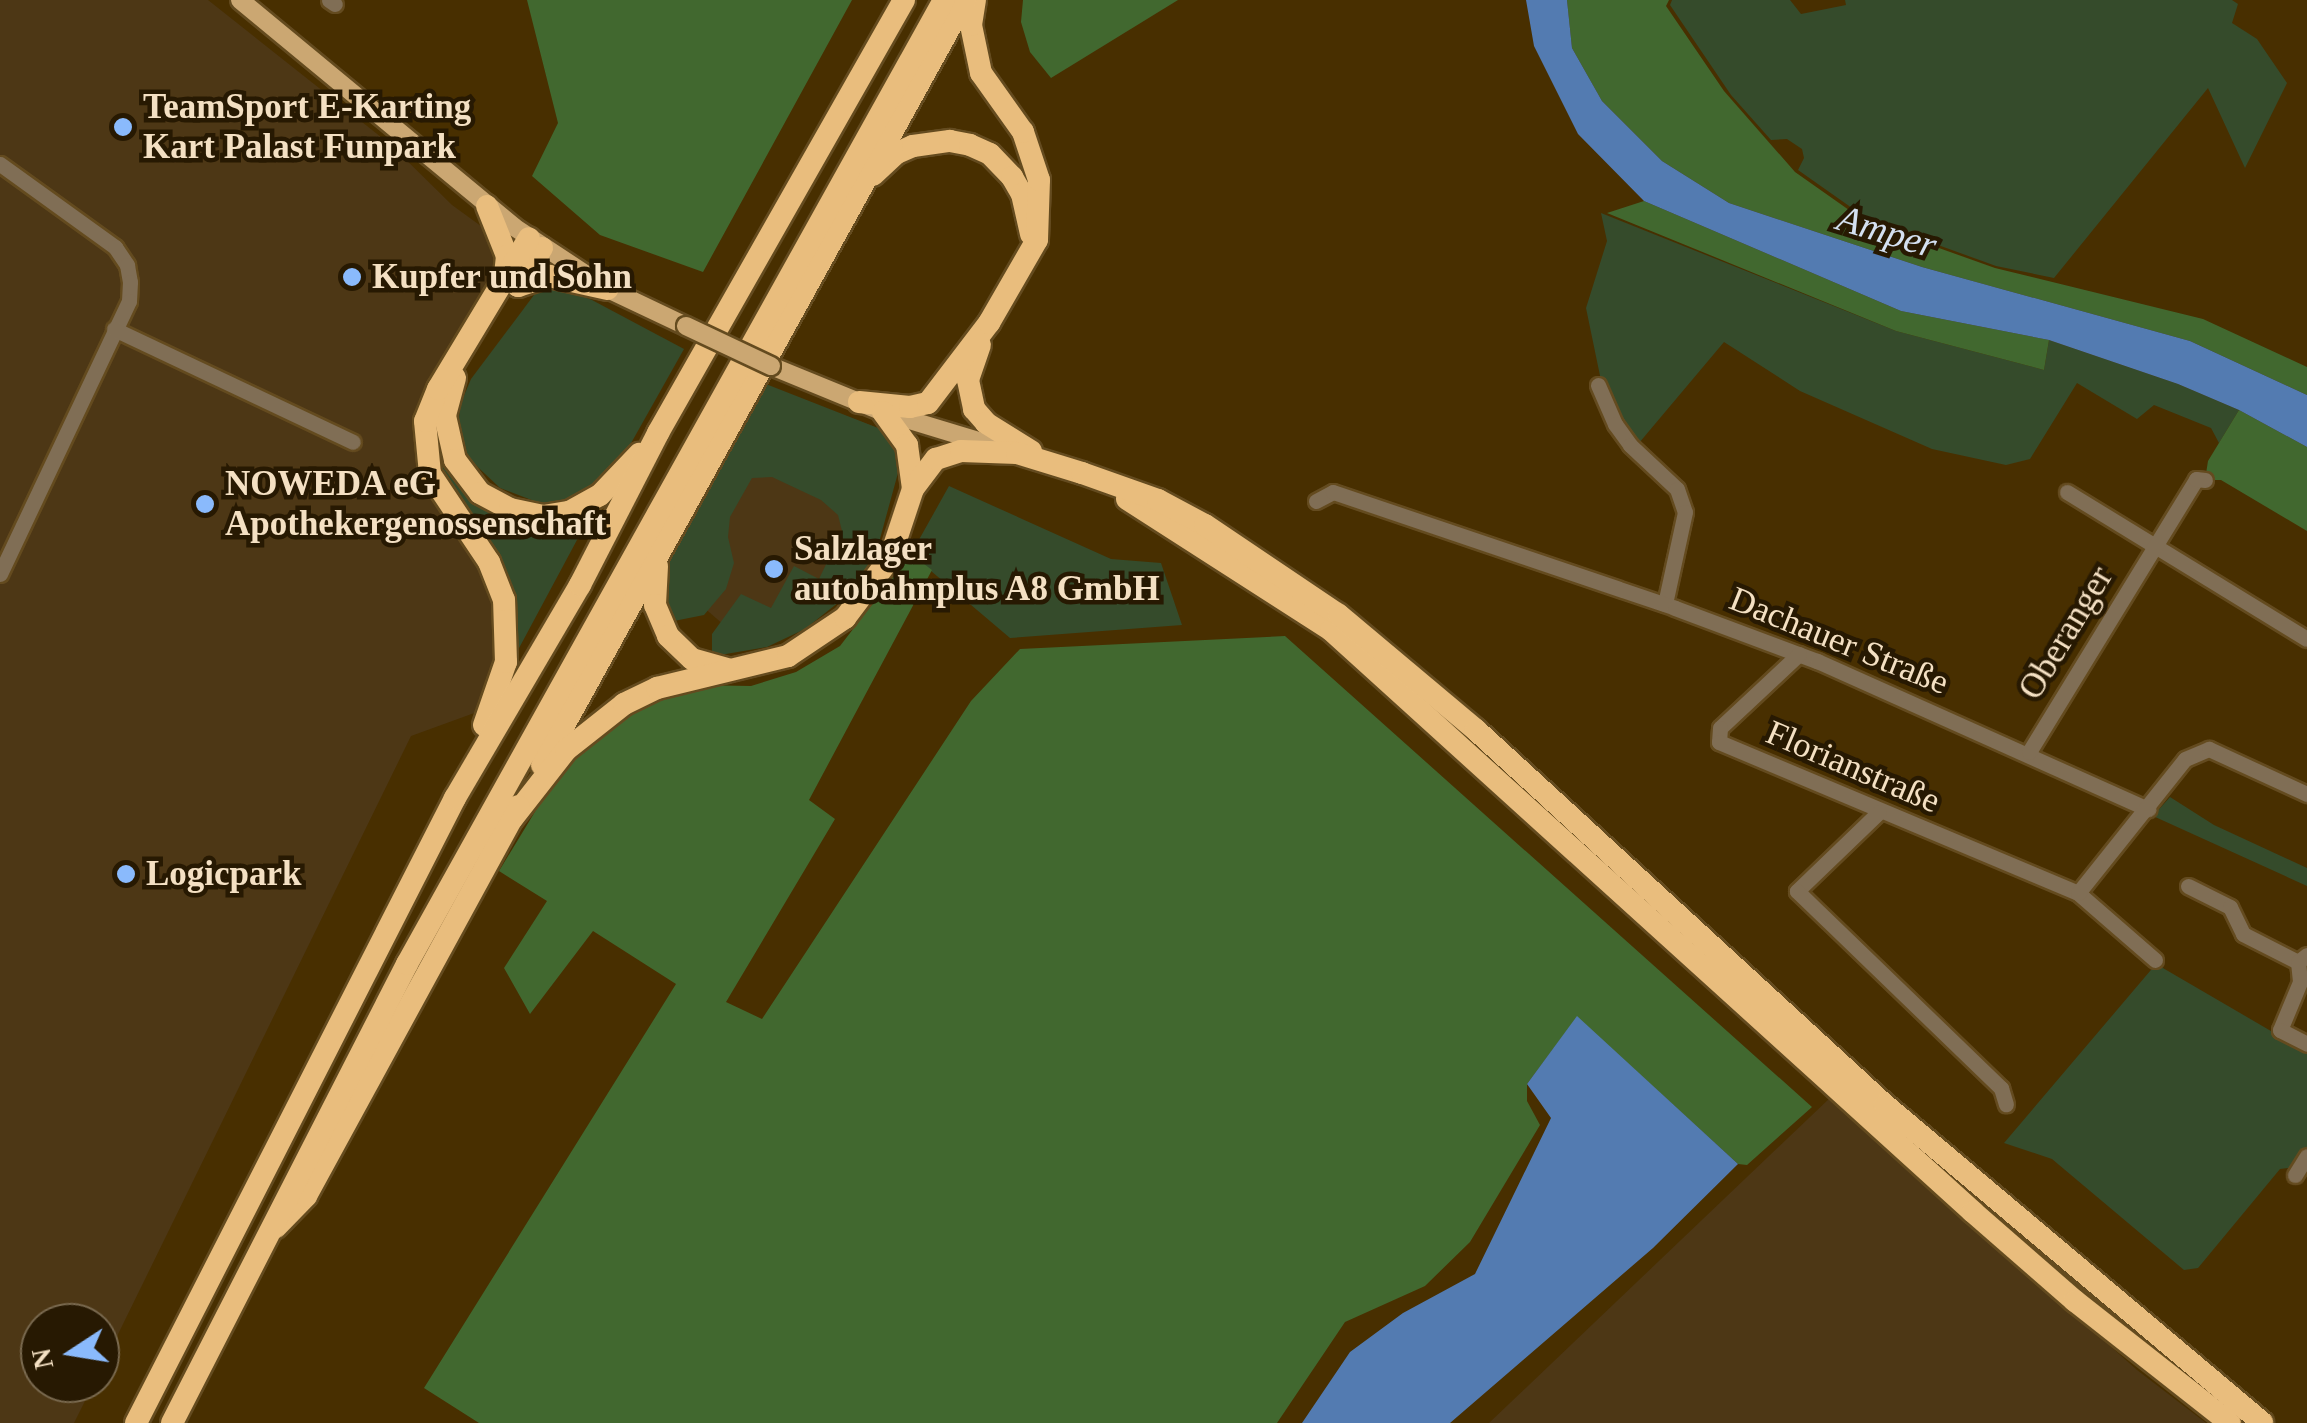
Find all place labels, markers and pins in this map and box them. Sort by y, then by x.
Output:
place label: TeamSport E-Karting Kart Palast Funpark [143,86,471,168]
marker: TeamSport E-Karting Kart Palast Funpark [112,116,134,138]
place label: Kupfer und Sohn [372,256,633,298]
marker: Kupfer und Sohn [341,266,363,288]
place label: NOWEDA eG Apothekergenossenschaft [225,463,606,545]
marker: NOWEDA eG Apothekergenossenschaft [194,493,216,515]
place label: Salzlager autobahnplus A8 GmbH [794,528,1162,610]
marker: Salzlager autobahnplus A8 GmbH [763,558,785,580]
place label: Logicpark [146,853,302,895]
marker: Logicpark [115,863,137,885]

